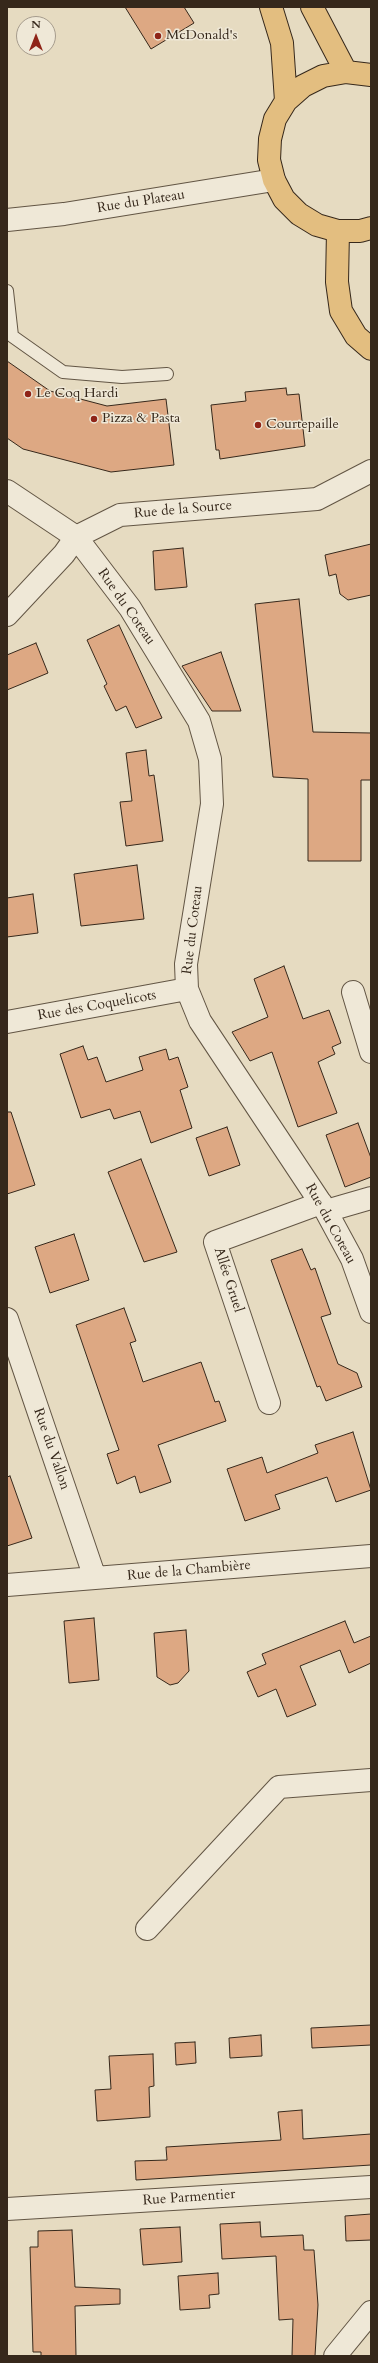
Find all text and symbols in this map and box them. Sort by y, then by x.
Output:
north arrow [16,16,56,56]
text: N [31,17,41,32]
place label: McDonald's [166,28,237,44]
marker: McDonald's [153,31,163,41]
street label: Rue du Plateau [96,187,186,217]
place label: Le Coq Hardi [36,386,118,402]
marker: Le Coq Hardi [23,389,33,399]
place label: Pizza & Pasta [102,411,180,427]
marker: Pizza & Pasta [89,414,99,424]
place label: Courtepaille [266,417,339,433]
marker: Courtepaille [253,420,263,430]
street label: Rue de la Source [133,497,233,523]
street label: Rue du Coteau [94,566,158,648]
street label: Rue du Coteau [179,885,207,975]
street label: Rue des Coquelicots [36,987,158,1025]
street label: Rue du Coteau [301,1181,359,1267]
street label: Allée Gruel [210,1245,246,1315]
street label: Rue du Vallon [29,1406,73,1492]
street label: Rue de la Chambière [127,1557,251,1585]
street label: Rue Parmentier [142,2186,236,2210]

